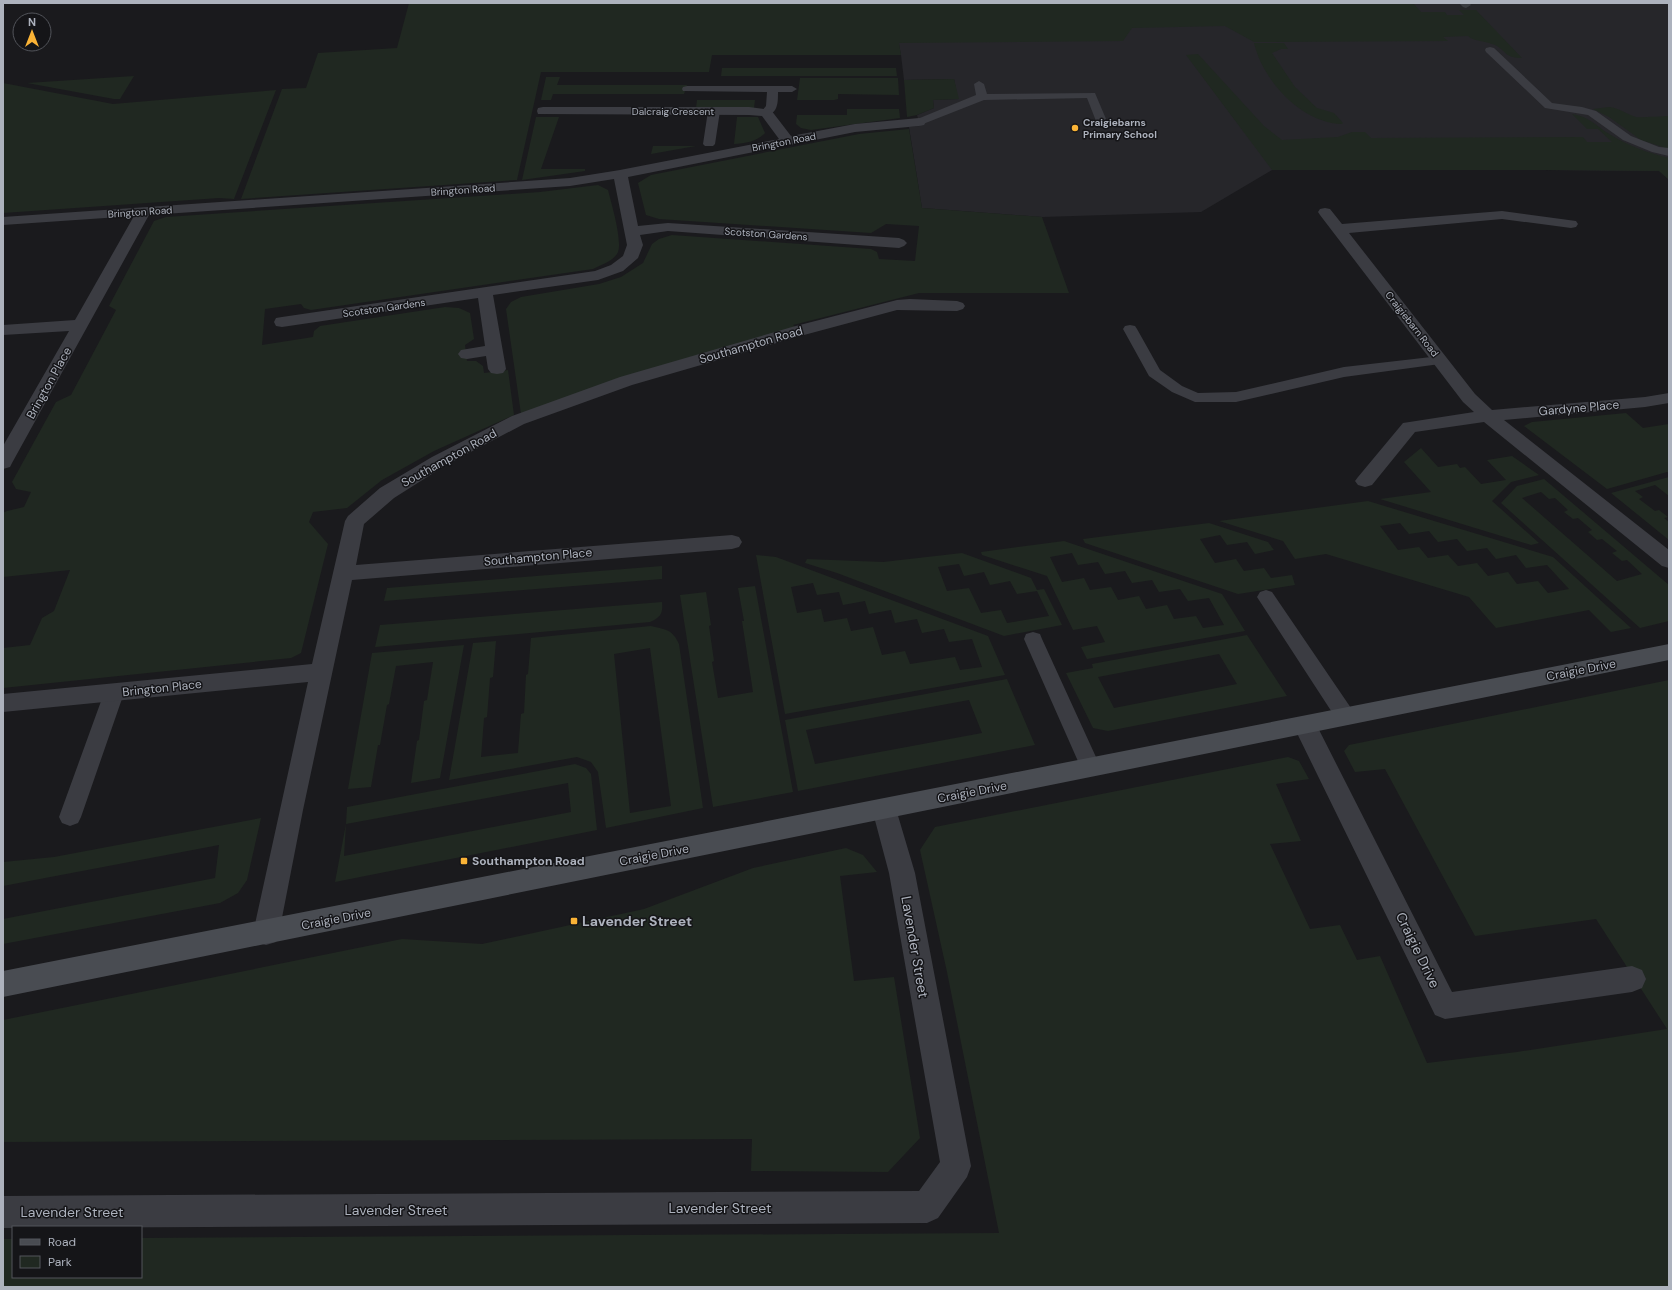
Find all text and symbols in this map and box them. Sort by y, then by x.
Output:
north arrow [12,12,52,52]
text: N [28,15,36,29]
street label: Dalcraig Crescent [632,105,714,118]
place label: Craigiebarns Primary School [1083,116,1157,141]
marker: Craigiebarns Primary School [1070,123,1080,133]
street label: Brington Road [751,129,817,155]
street label: Brington Road [430,181,496,199]
street label: Brington Road [107,203,173,221]
street label: Scotston Gardens [724,225,808,243]
street label: Craigiebarn Road [1382,289,1442,359]
street label: Scotston Gardens [342,296,426,320]
street label: Southampton Road [698,323,804,367]
street label: Brington Place [23,344,75,422]
street label: Gardyne Place [1538,396,1620,419]
street label: Southampton Road [398,425,500,491]
street label: Southampton Place [483,544,593,570]
street label: Craigie Drive [1545,655,1617,685]
street label: Brington Place [122,676,203,700]
street label: Craigie Drive [936,777,1008,807]
street label: Craigie Drive [618,840,690,870]
place label: Southampton Road [472,853,585,869]
marker: Southampton Road [459,856,469,866]
street label: Lavender Street [897,895,933,999]
street label: Craigie Drive [300,904,372,934]
street label: Craigie Drive [1392,909,1444,991]
place label: Lavender Street [582,912,692,930]
marker: Lavender Street [569,916,579,926]
street label: Lavender Street [668,1199,772,1217]
street label: Lavender Street [344,1201,448,1219]
street label: Lavender Street [20,1203,124,1221]
legend [12,1226,142,1278]
text: Road [48,1234,76,1250]
text: Park [48,1254,72,1270]

